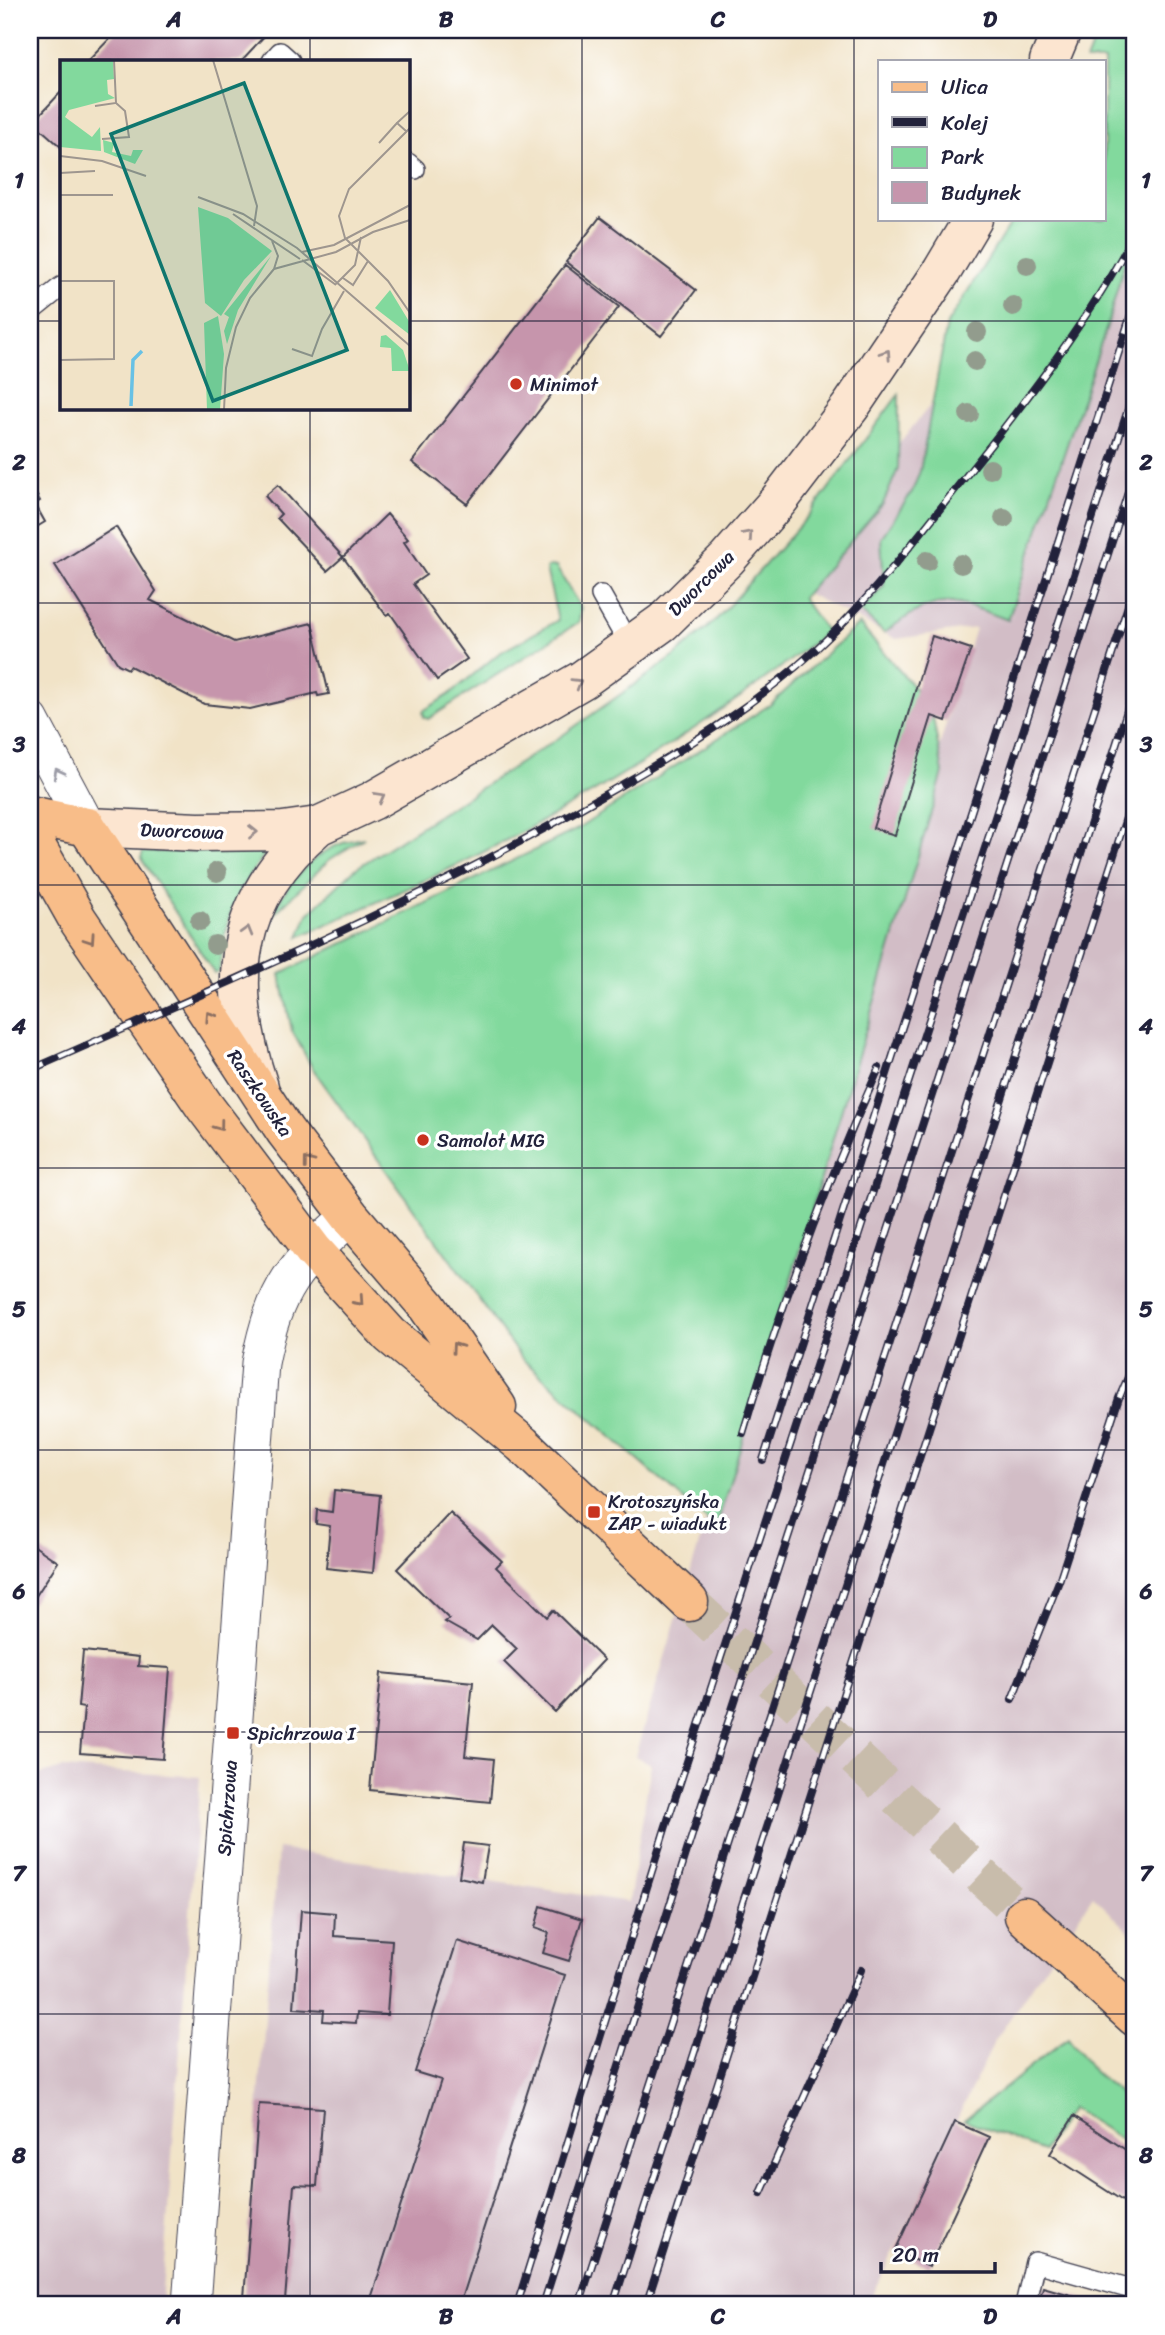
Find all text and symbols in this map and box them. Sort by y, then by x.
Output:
text: A [165,0,182,40]
text: B [439,0,454,40]
text: C [710,0,726,40]
text: D [983,0,998,40]
inset map [60,60,410,410]
legend [878,60,1106,220]
text: Ulica [941,68,988,106]
text: Kolej [941,104,988,142]
text: Park [941,138,984,176]
text: 1 [14,160,24,201]
text: 1 [1141,160,1151,201]
text: Budynek [941,174,1022,212]
one-way arrow [878,349,890,362]
place label: Minimot [530,368,599,401]
marker: Minimot [508,376,524,392]
text: 2 [11,442,26,483]
text: 2 [1138,442,1153,483]
one-way arrow [740,530,752,543]
street label: Dworcowa [660,541,743,624]
one-way arrow [569,678,582,691]
text: 3 [12,724,26,765]
text: 3 [1139,724,1153,765]
one-way arrow [53,768,67,780]
one-way arrow [373,792,385,805]
street label: Dworcowa [140,813,225,849]
one-way arrow [249,824,259,840]
one-way arrow [238,925,253,937]
one-way arrow [82,931,95,944]
text: 4 [11,1006,27,1047]
text: 4 [1138,1006,1154,1047]
one-way arrow [205,1011,218,1024]
street label: Raszkowska [218,1042,302,1144]
one-way arrow [211,1119,224,1131]
place label: Samolot MIG [437,1124,545,1157]
marker: Samolot MIG [415,1132,431,1148]
one-way arrow [304,1157,317,1170]
text: 5 [12,1289,26,1330]
text: 5 [1139,1289,1153,1330]
one-way arrow [351,1292,363,1305]
one-way arrow [452,1342,464,1355]
place label: Krotoszyńska ZAP - wiadukt [608,1485,727,1540]
marker: Krotoszyńska ZAP - wiadukt [586,1504,602,1520]
text: 6 [11,1571,26,1612]
text: 6 [1138,1571,1153,1612]
place label: Spichrzowa I [247,1717,357,1750]
marker: Spichrzowa I [225,1725,241,1741]
street label: Spichrzowa [207,1759,247,1857]
text: 7 [12,1853,27,1894]
text: 7 [1139,1853,1154,1894]
text: 8 [11,2135,26,2176]
text: 8 [1138,2135,1153,2176]
scale bar [881,2230,995,2274]
text: 20 m [892,2236,939,2274]
text: A [165,2296,182,2335]
text: B [439,2296,454,2335]
text: C [710,2296,726,2335]
text: D [983,2296,998,2335]

